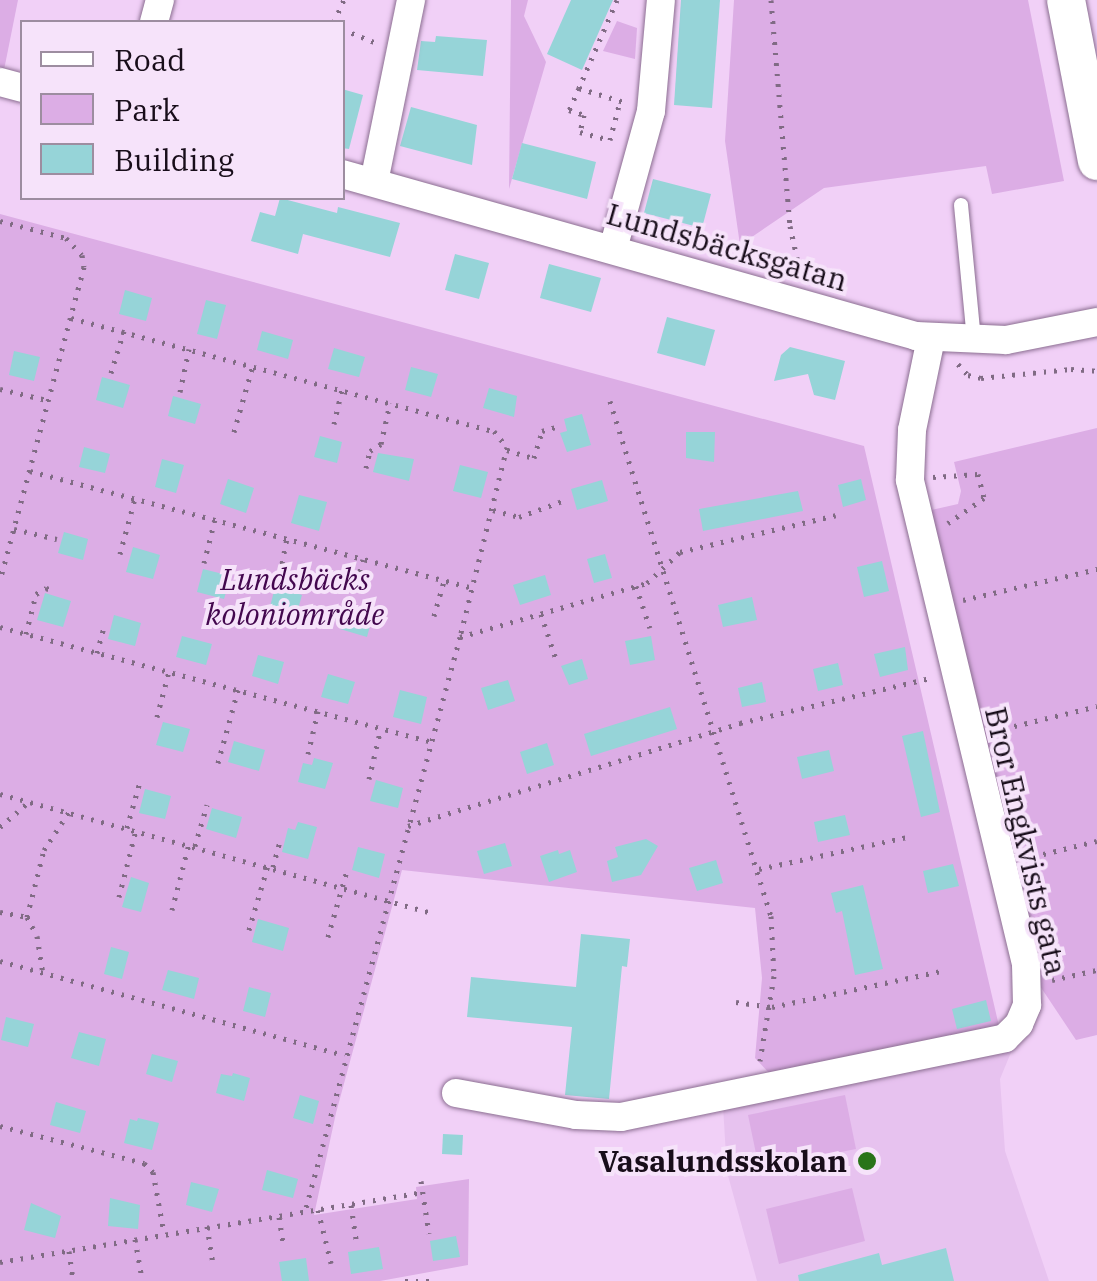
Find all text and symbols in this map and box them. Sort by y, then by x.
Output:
legend [20,20,345,200]
text: Road [114,40,186,79]
text: Park [114,90,180,129]
text: Building [114,140,234,179]
street label: Lundsbäcksgatan [603,195,851,299]
park label: Lundsbäcks koloniområde [206,561,384,632]
street label: Bror Engkvists gata [978,703,1074,979]
place label: Vasalundsskolan [598,1143,847,1179]
marker: Vasalundsskolan [856,1150,878,1172]

